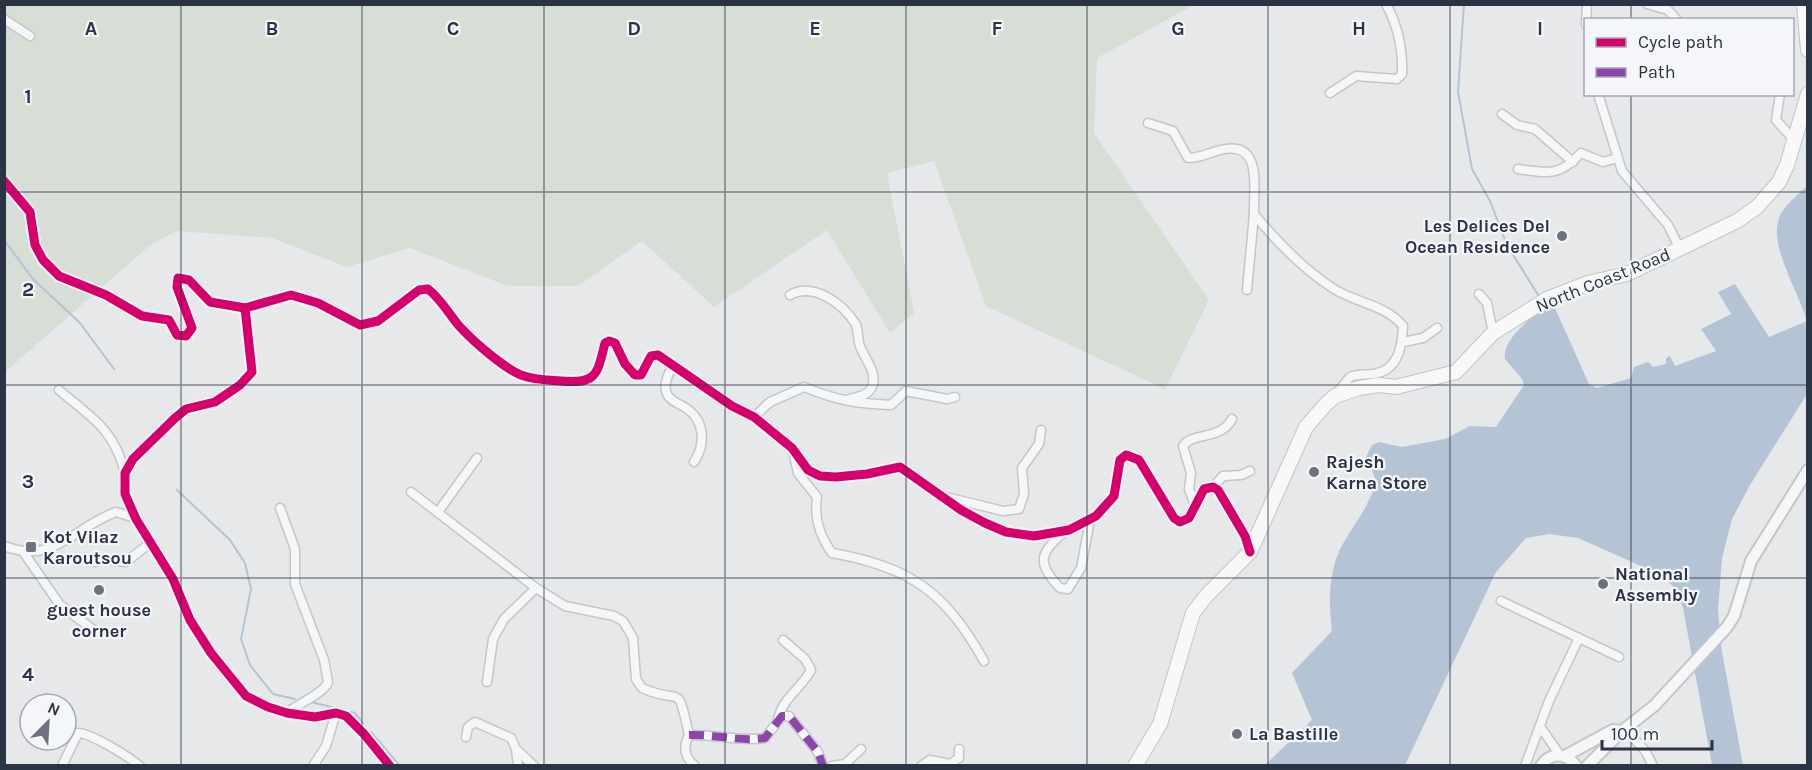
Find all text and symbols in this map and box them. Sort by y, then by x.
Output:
text: A [85,17,98,40]
text: B [266,17,278,40]
text: C [447,17,459,40]
text: D [627,17,641,40]
text: E [809,17,821,40]
text: F [992,17,1003,40]
text: G [1171,17,1185,40]
text: H [1352,17,1366,40]
text: I [1537,17,1543,40]
legend [1584,18,1794,96]
text: Cycle path [1638,31,1723,53]
text: Path [1638,61,1676,83]
text: 1 [24,85,32,108]
place label: Les Delices Del Ocean Residence [1405,215,1550,258]
marker: Les Delices Del Ocean Residence [1555,229,1569,243]
street label: North Coast Road [1532,243,1674,317]
text: 2 [22,278,34,301]
place label: Rajesh Karna Store [1326,451,1427,494]
marker: Rajesh Karna Store [1307,465,1321,479]
text: 3 [22,470,34,493]
place label: Kot Vilaz Karoutsou [43,526,132,569]
marker: Kot Vilaz Karoutsou [24,540,38,554]
place label: National Assembly [1615,563,1697,606]
marker: National Assembly [1596,577,1610,591]
marker: guest house corner [92,583,106,597]
place label: guest house corner [47,599,151,642]
text: 4 [22,663,34,686]
north arrow [18,692,78,752]
text: N [45,698,63,720]
scale bar [1602,713,1712,751]
place label: La Bastille [1249,723,1338,745]
text: 100 m [1611,723,1659,745]
marker: La Bastille [1230,727,1244,741]

